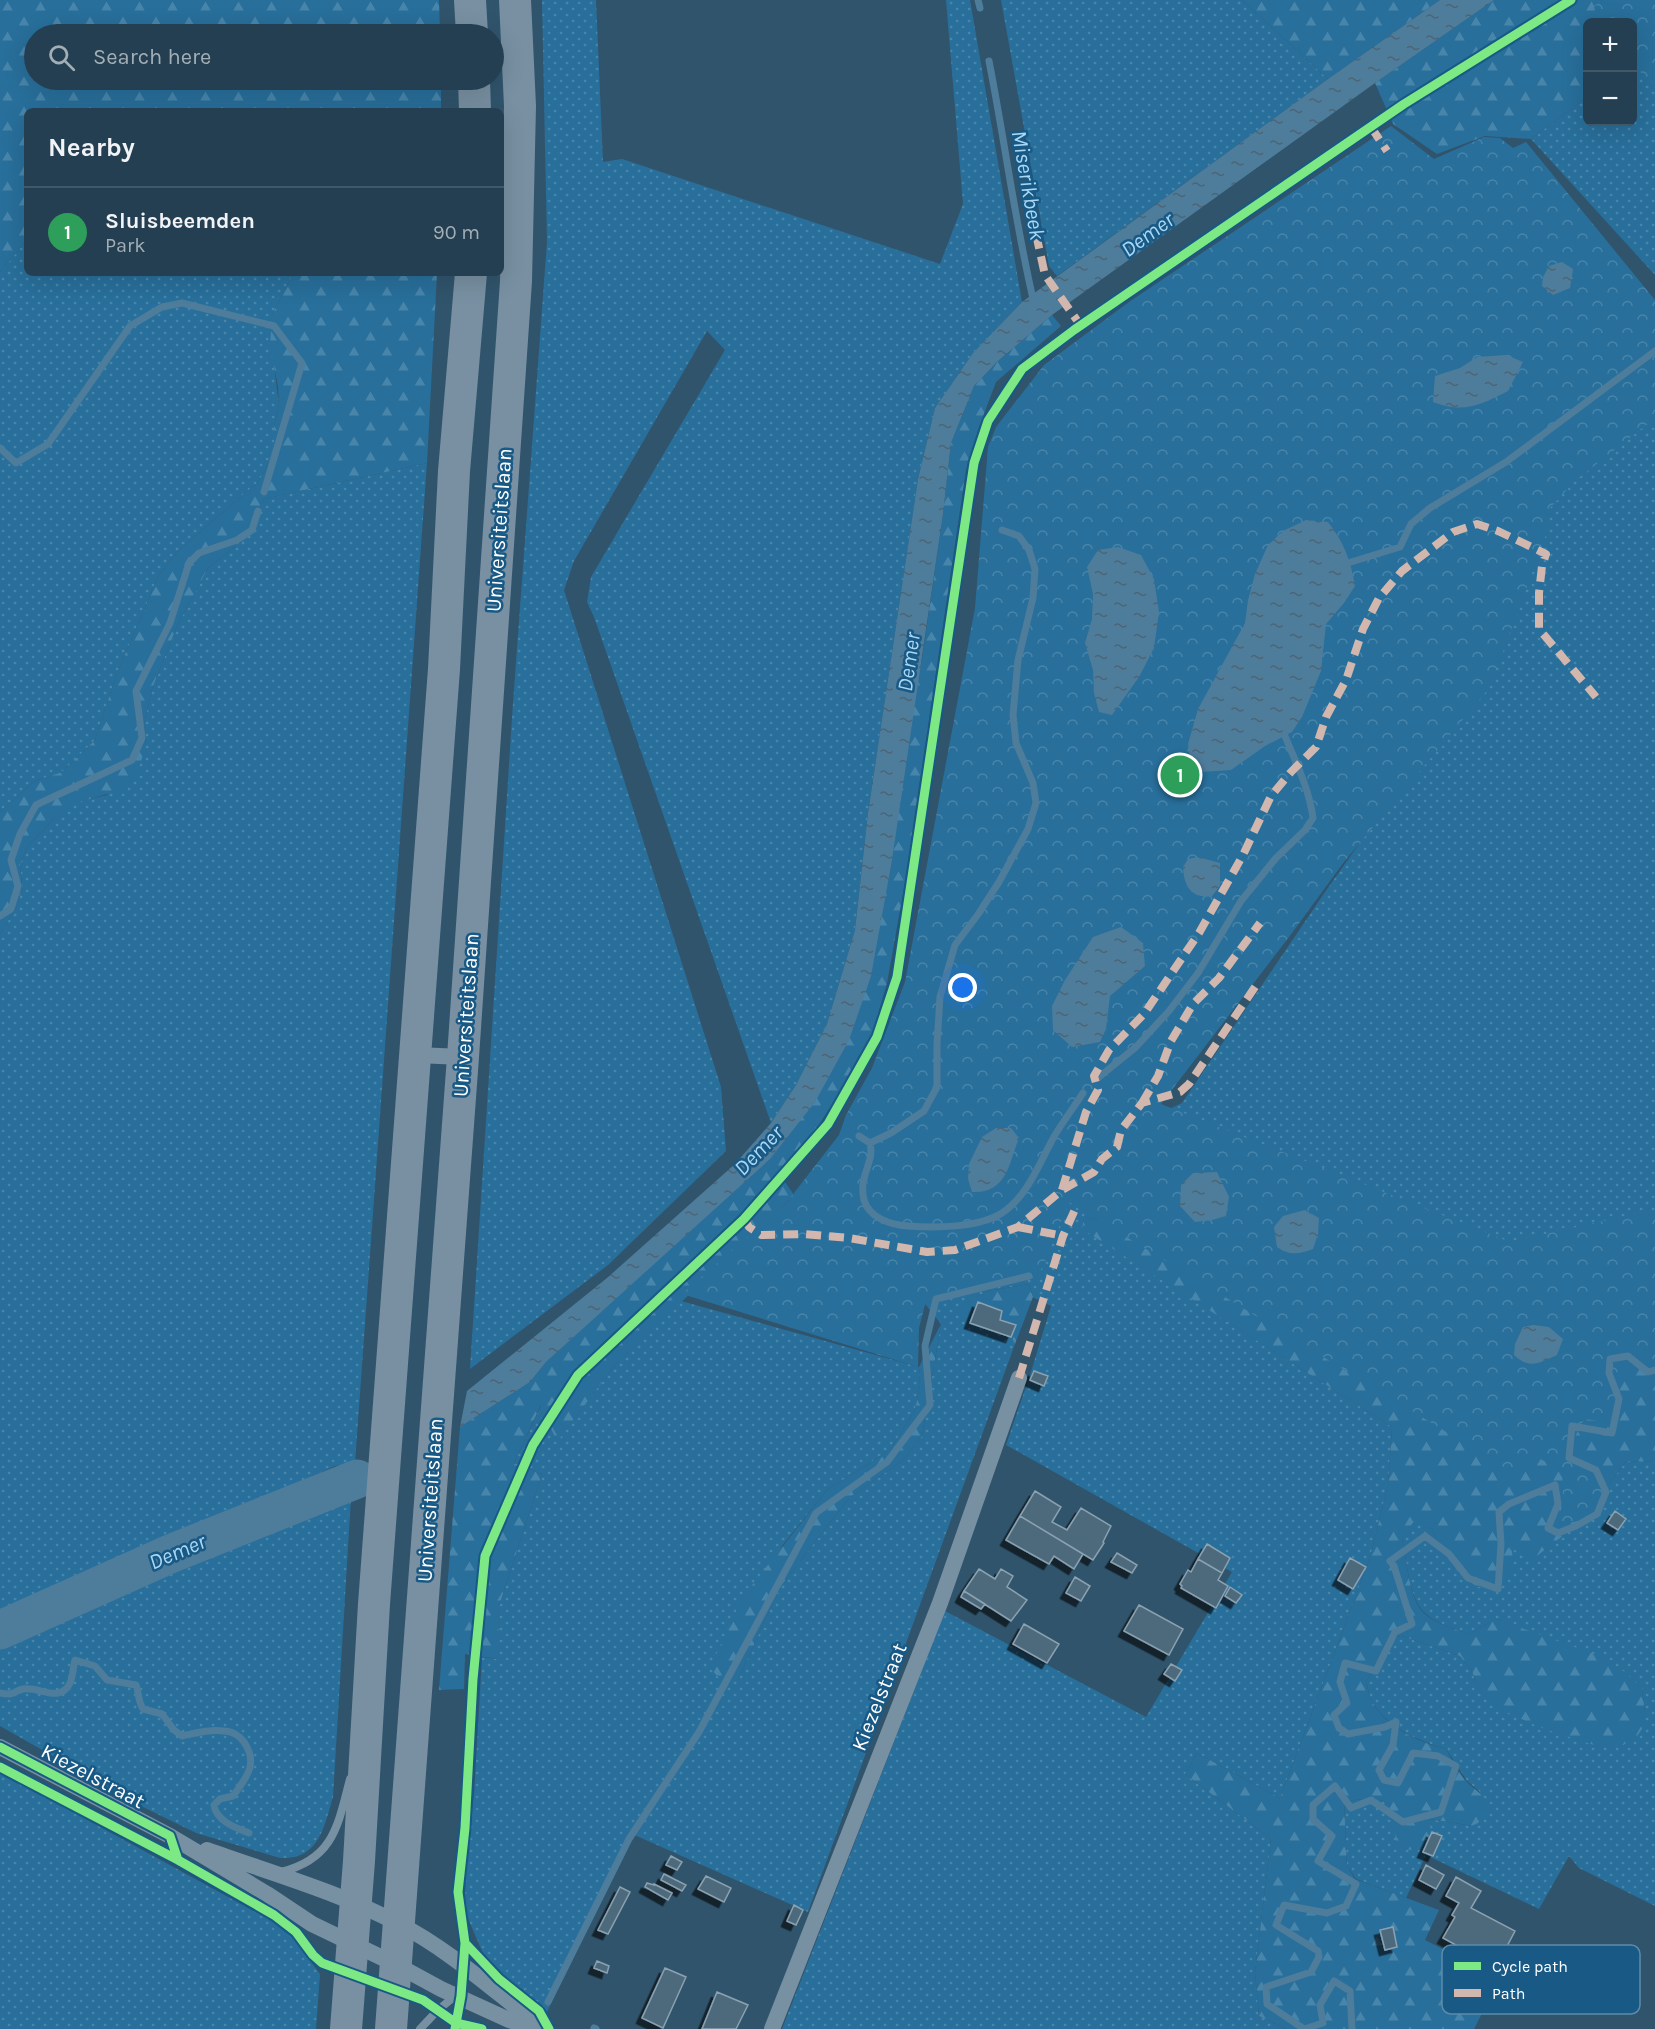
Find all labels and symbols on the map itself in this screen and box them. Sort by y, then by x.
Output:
water label: Miserikbeek [1006,128,1051,243]
water label: Demer [1116,206,1180,263]
street label: Universiteitslaan [481,447,517,613]
water label: Demer [892,629,926,693]
pin: 1 [1160,752,1200,798]
street label: Universiteitslaan [448,932,484,1098]
your location [948,973,977,1002]
water label: Demer [729,1119,790,1181]
street label: Universiteitslaan [412,1417,448,1583]
water label: Demer [145,1528,211,1576]
street label: Kiezelstraat [847,1640,912,1754]
street label: Kiezelstraat [37,1739,149,1813]
legend [1442,1945,1640,2014]
text: Cycle path [1492,1957,1568,1976]
text: Path [1492,1984,1525,2003]

